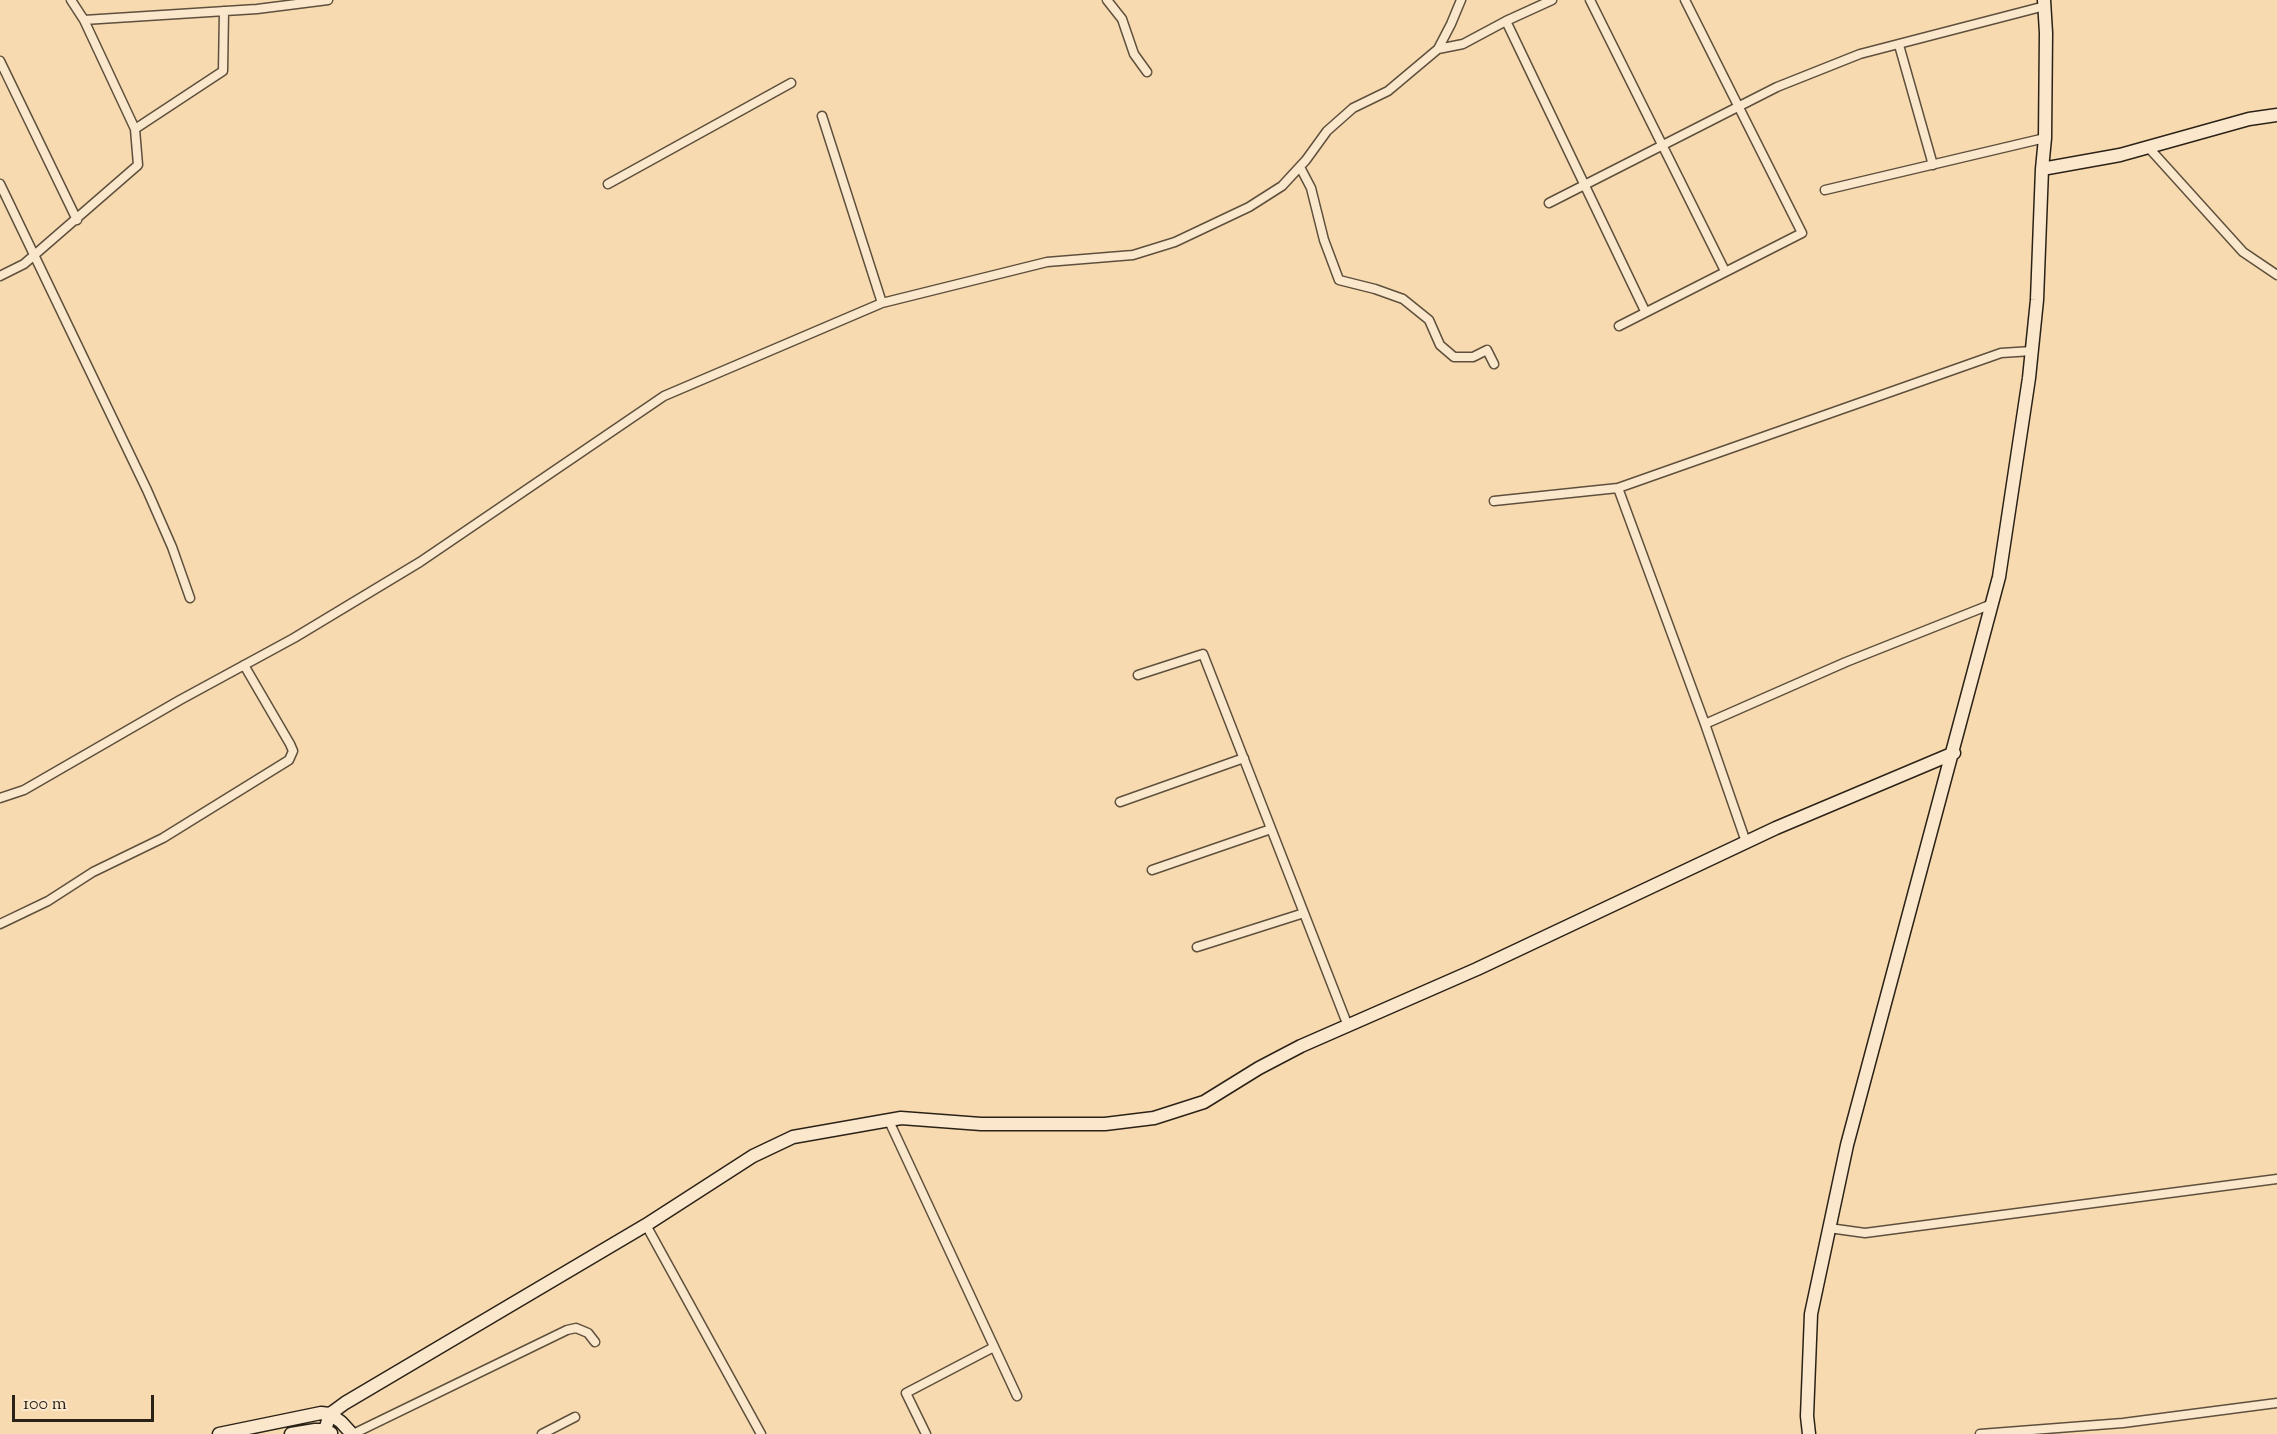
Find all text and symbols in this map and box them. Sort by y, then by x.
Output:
scale bar [15,1383,158,1421]
text: 100 m [23,1392,67,1418]

